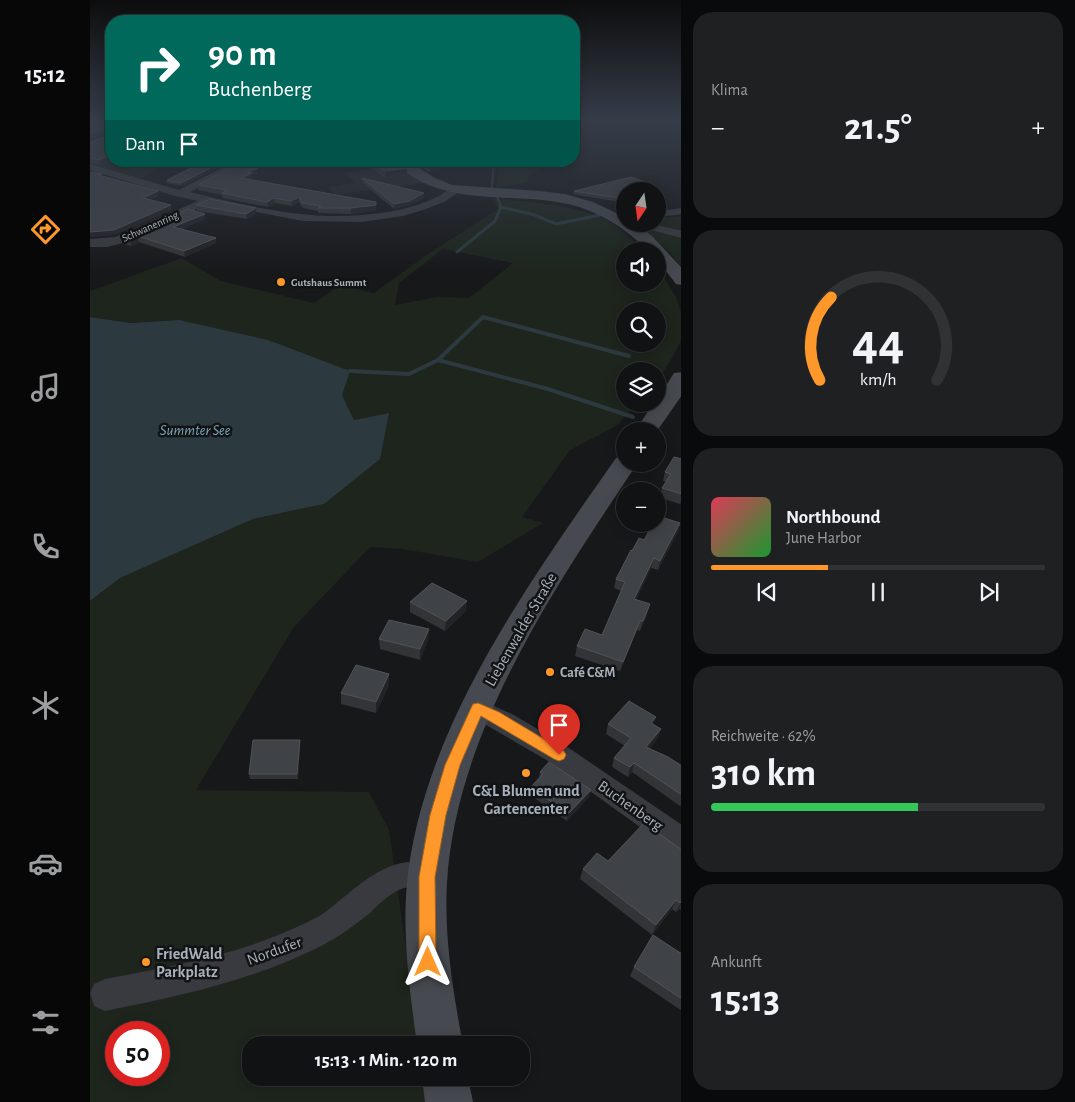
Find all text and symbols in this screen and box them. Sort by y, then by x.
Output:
icon: right [125,35,190,100]
text: 90 m [208,37,277,72]
text: 15:12 [25,64,65,86]
text: Buchenberg [208,78,312,100]
text: Klima [711,82,748,98]
text: 21.5° [844,109,912,147]
text: − [711,114,724,142]
text: + [1032,114,1045,142]
icon: arrive [175,130,203,158]
text: Dann [125,135,165,154]
north arrow [616,182,666,232]
map controls [616,182,666,532]
street label: Schwanenring [120,209,181,244]
icon: directions [28,212,63,247]
button: sound [616,242,666,292]
marker: Gutshaus Summt [275,276,287,288]
place label: Gutshaus Summt [291,277,367,288]
button: search [616,302,666,352]
text: 44 [852,317,904,369]
button: layers [616,362,666,412]
icon: music [28,370,63,405]
text: km/h [860,371,896,389]
button: + [616,422,666,472]
water label: Summter See [160,423,231,438]
button: − [616,482,666,532]
text: Northbound [786,508,881,527]
icon: phone [28,529,63,564]
text: June Harbor [786,530,861,546]
street label: Liebenwalder Straße [482,570,560,689]
icon: previous [753,578,781,606]
icon: pause [864,578,892,606]
icon: next [975,578,1003,606]
marker: Café C&M [544,666,556,678]
place label: Café C&M [560,666,615,680]
icon: climate [28,688,63,723]
pin [538,704,580,755]
icon: arrive [545,711,573,739]
text: Reichweite · 62% [711,728,816,744]
text: 310 km [711,755,816,793]
marker: C&L Blumen und Gartencenter [520,767,532,779]
street label: Buchenberg [595,778,666,834]
place label: C&L Blumen und Gartencenter [472,783,580,817]
icon: car [28,846,63,881]
street label: Nordufer [245,933,305,968]
position arrow [401,935,453,987]
place label: FriedWald Parkplatz [156,946,223,980]
text: Ankunft [711,954,762,970]
marker: FriedWald Parkplatz [140,956,152,968]
text: 15:13 [711,981,780,1019]
icon: filters [28,1005,63,1040]
speed limit sign: 50 [105,1021,170,1086]
text: 15:13 · 1 Min. · 120 m [315,1051,457,1070]

